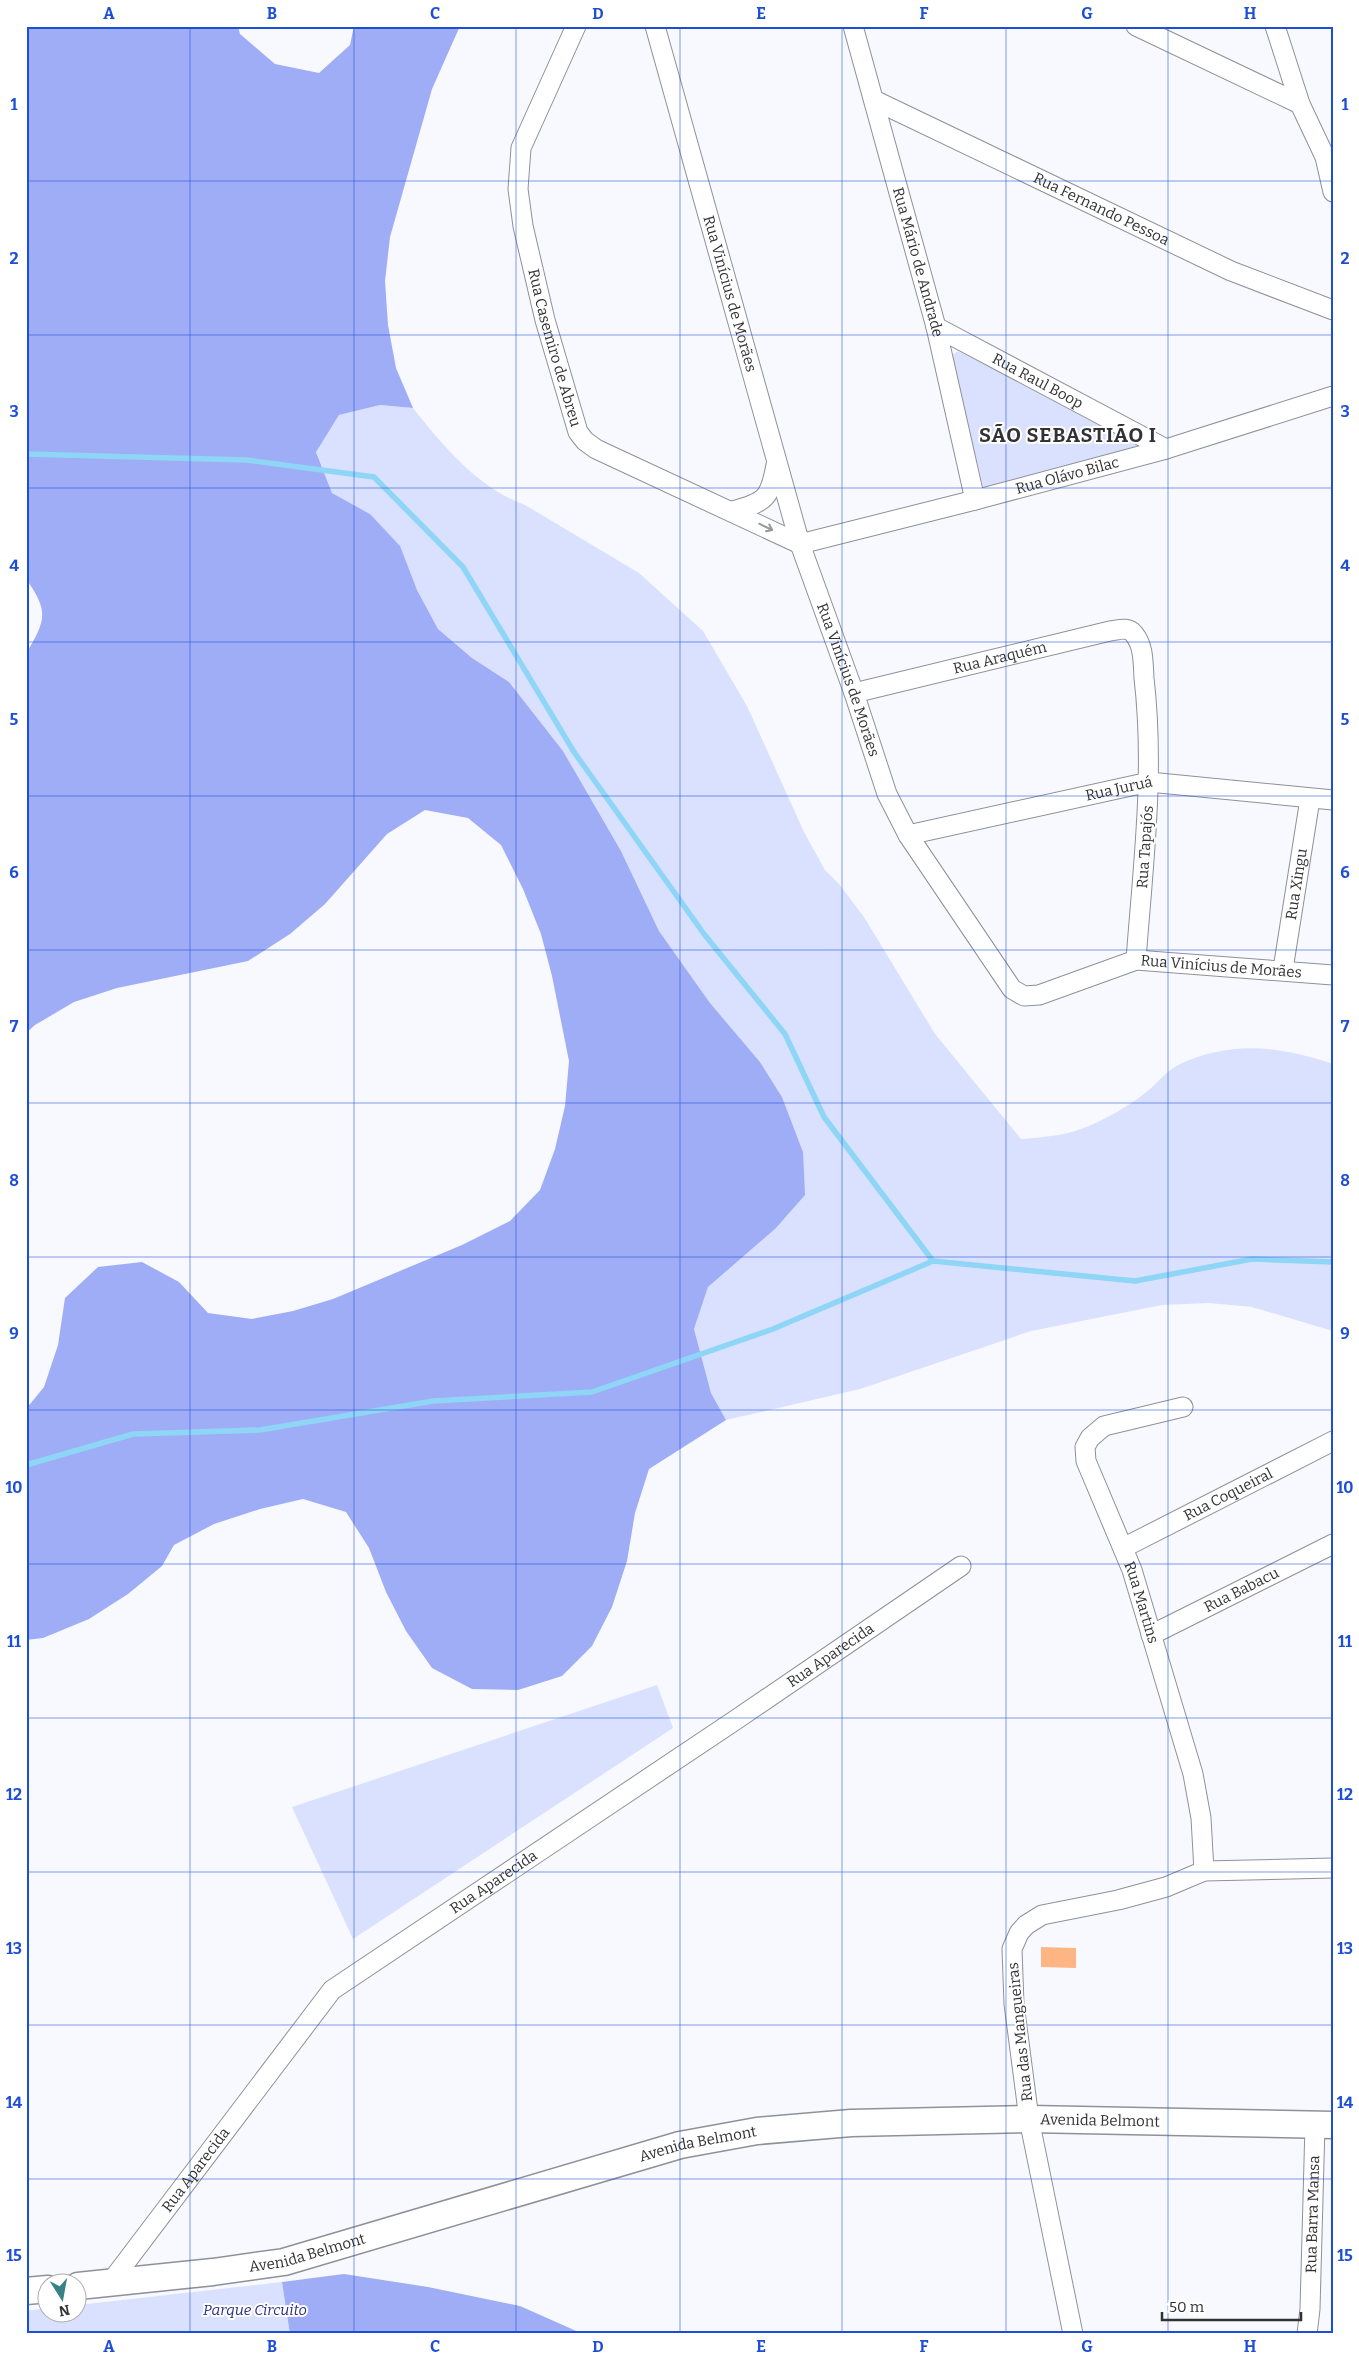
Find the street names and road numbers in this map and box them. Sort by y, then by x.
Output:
street label: Rua Fernando Pessoa [1030,169,1172,249]
street label: Rua Mário de Andrade [889,185,947,339]
street label: Rua Vinícius de Morães [699,213,760,374]
street label: Rua Casemiro de Abreu [524,267,585,429]
street label: Rua Raul Boop [989,349,1086,412]
street label: Rua Olávo Bilac [1014,453,1121,498]
street label: Rua Vinícius de Morães [813,600,883,759]
street label: Rua Araquém [951,638,1049,678]
street label: Rua Juruá [1084,772,1154,805]
street label: Rua Tapajós [1133,805,1157,889]
street label: Rua Xingu [1282,847,1311,921]
street label: Rua Vinícius de Morães [1140,951,1302,982]
street label: Rua Coqueiral [1181,1464,1276,1525]
street label: Rua Martins [1120,1558,1162,1645]
street label: Rua Babacu [1201,1564,1282,1616]
street label: Rua Aparecida [784,1619,877,1691]
street label: Rua Aparecida [447,1846,541,1917]
street label: Rua das Mangueiras [1004,1961,1036,2103]
street label: Avenida Belmont [1040,2110,1161,2131]
street label: Avenida Belmont [637,2122,758,2166]
street label: Rua Aparecida [158,2124,233,2216]
street label: Rua Barra Mansa [1302,2155,1323,2273]
street label: Avenida Belmont [248,2229,368,2276]

